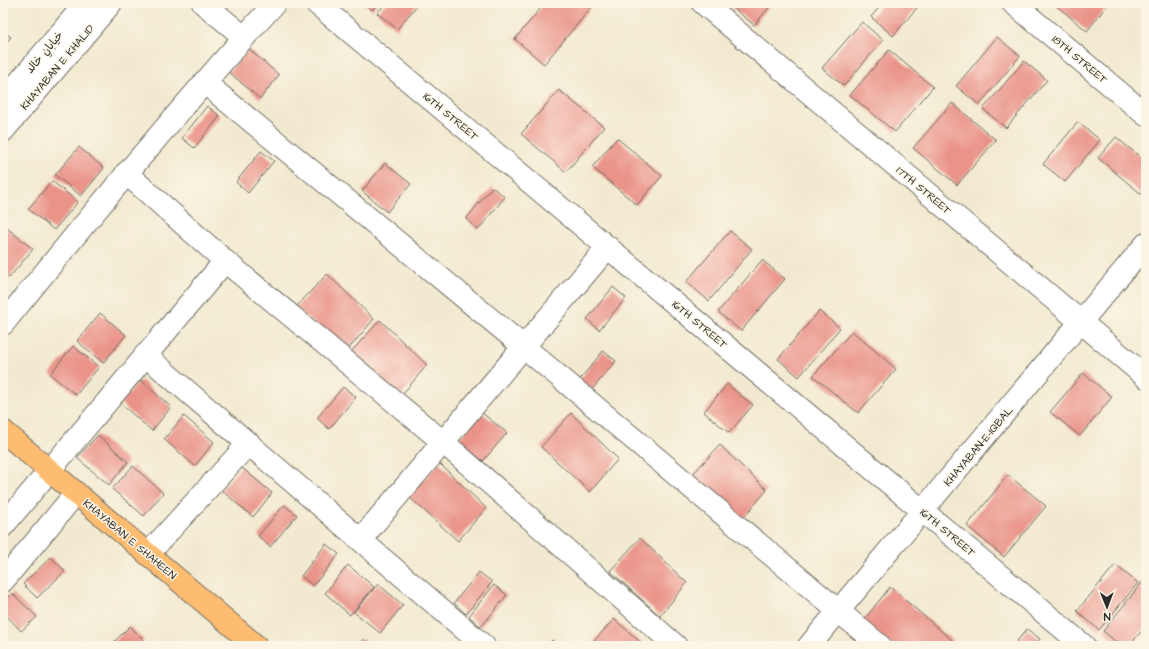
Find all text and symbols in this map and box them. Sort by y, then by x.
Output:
street label: KHAYABAN E KHALID [17,21,98,113]
street label: خیابانِ خالد [22,28,67,77]
street label: 18TH STREET [1049,32,1111,87]
street label: 16TH STREET [420,89,482,144]
street label: 17TH STREET [893,163,955,218]
street label: 16TH STREET [669,297,731,352]
street label: KHAYABAN-E-IQBAL [940,403,1017,490]
street label: KHAYABAN E SHAHEEN [80,496,180,583]
street label: 16TH STREET [917,505,979,560]
north arrow [1087,587,1127,627]
text: N [1103,609,1111,624]

